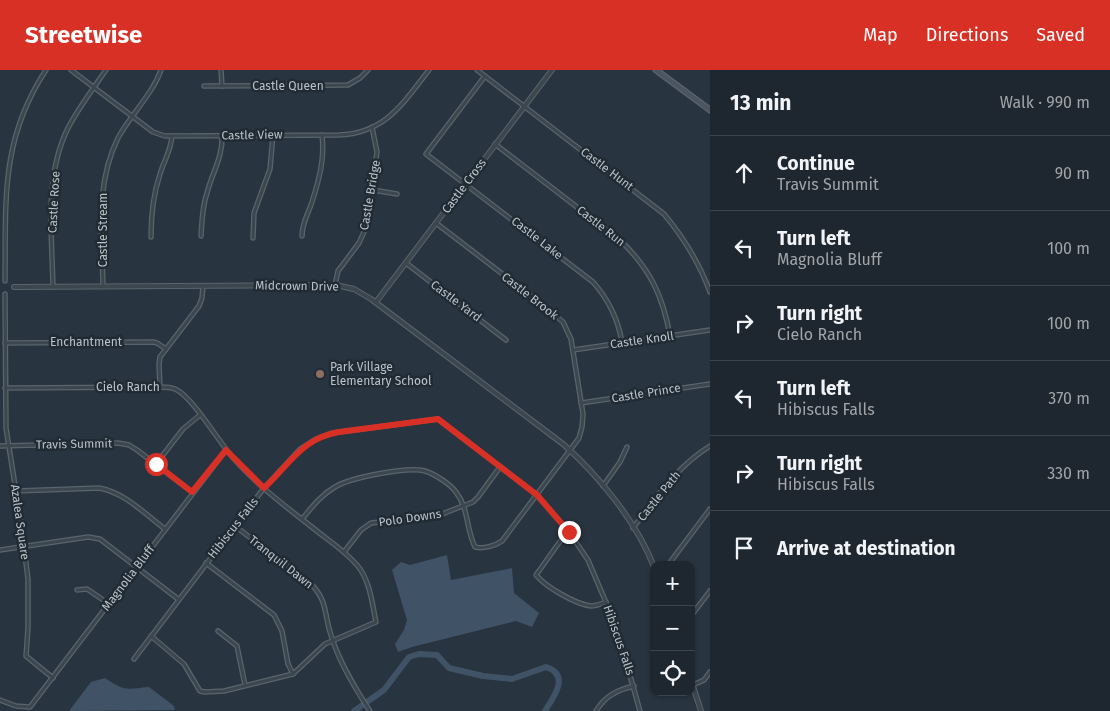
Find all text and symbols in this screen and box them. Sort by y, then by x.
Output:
text: Streetwise [25,21,142,49]
text: Map [863,24,898,46]
text: Directions [926,24,1008,46]
text: Saved [1036,24,1085,46]
street label: Castle Queen [252,79,324,93]
text: 13 min [730,90,791,116]
text: Walk · 990 m [1000,93,1090,112]
street label: Castle View [221,127,283,143]
street label: Castle Hunt [578,145,637,194]
text: Continue [777,152,855,175]
street label: Castle Cross [439,156,489,216]
street label: Castle Bridge [357,159,383,231]
icon: ahead [730,159,758,187]
text: 90 m [1055,164,1090,183]
street label: Castle Rose [45,171,63,233]
text: Travis Summit [777,175,879,194]
street label: Castle Stream [96,193,110,267]
street label: Castle Run [574,203,628,249]
street label: Castle Lake [509,214,565,262]
text: Turn left [777,227,851,250]
icon: left [730,234,758,262]
text: 100 m [1047,239,1090,258]
text: Magnolia Bluff [777,250,882,269]
street label: Castle Brook [499,270,562,323]
street label: Castle Yard [428,277,484,325]
street label: Midcrown Drive [255,278,339,294]
text: Turn right [777,302,862,325]
icon: right [730,309,758,337]
text: 100 m [1047,314,1090,333]
text: Cielo Ranch [777,325,862,344]
street label: Castle Knoll [609,329,675,351]
street label: Enchantment [50,335,123,349]
place label: Park Village Elementary School [330,360,432,388]
marker: Park Village Elementary School [314,368,326,380]
text: Turn left [777,377,851,400]
street label: Cielo Ranch [96,380,160,394]
street label: Castle Prince [610,381,682,405]
icon: left [730,384,758,412]
text: 370 m [1048,389,1090,408]
text: Hibiscus Falls [777,400,875,419]
street label: Travis Summit [36,436,113,452]
text: Turn right [777,452,862,475]
route start [145,453,168,476]
icon: right [730,459,758,487]
text: 330 m [1047,464,1090,483]
street label: Castle Path [635,468,683,524]
text: Hibiscus Falls [777,475,875,494]
street label: Azalea Square [8,483,32,561]
street label: Hibiscus Falls [205,495,261,561]
street label: Polo Downs [378,507,443,529]
route end [558,521,581,544]
street label: Tranquil Dawn [246,533,316,591]
icon: arrive [730,534,758,562]
text: Arrive at destination [777,537,956,560]
street label: Magnolia Bluff [99,542,158,614]
map controls [650,561,695,696]
button: + [650,561,695,606]
street label: Hibiscus Falls [600,603,638,677]
button: − [650,606,695,651]
button: locate [650,651,695,696]

